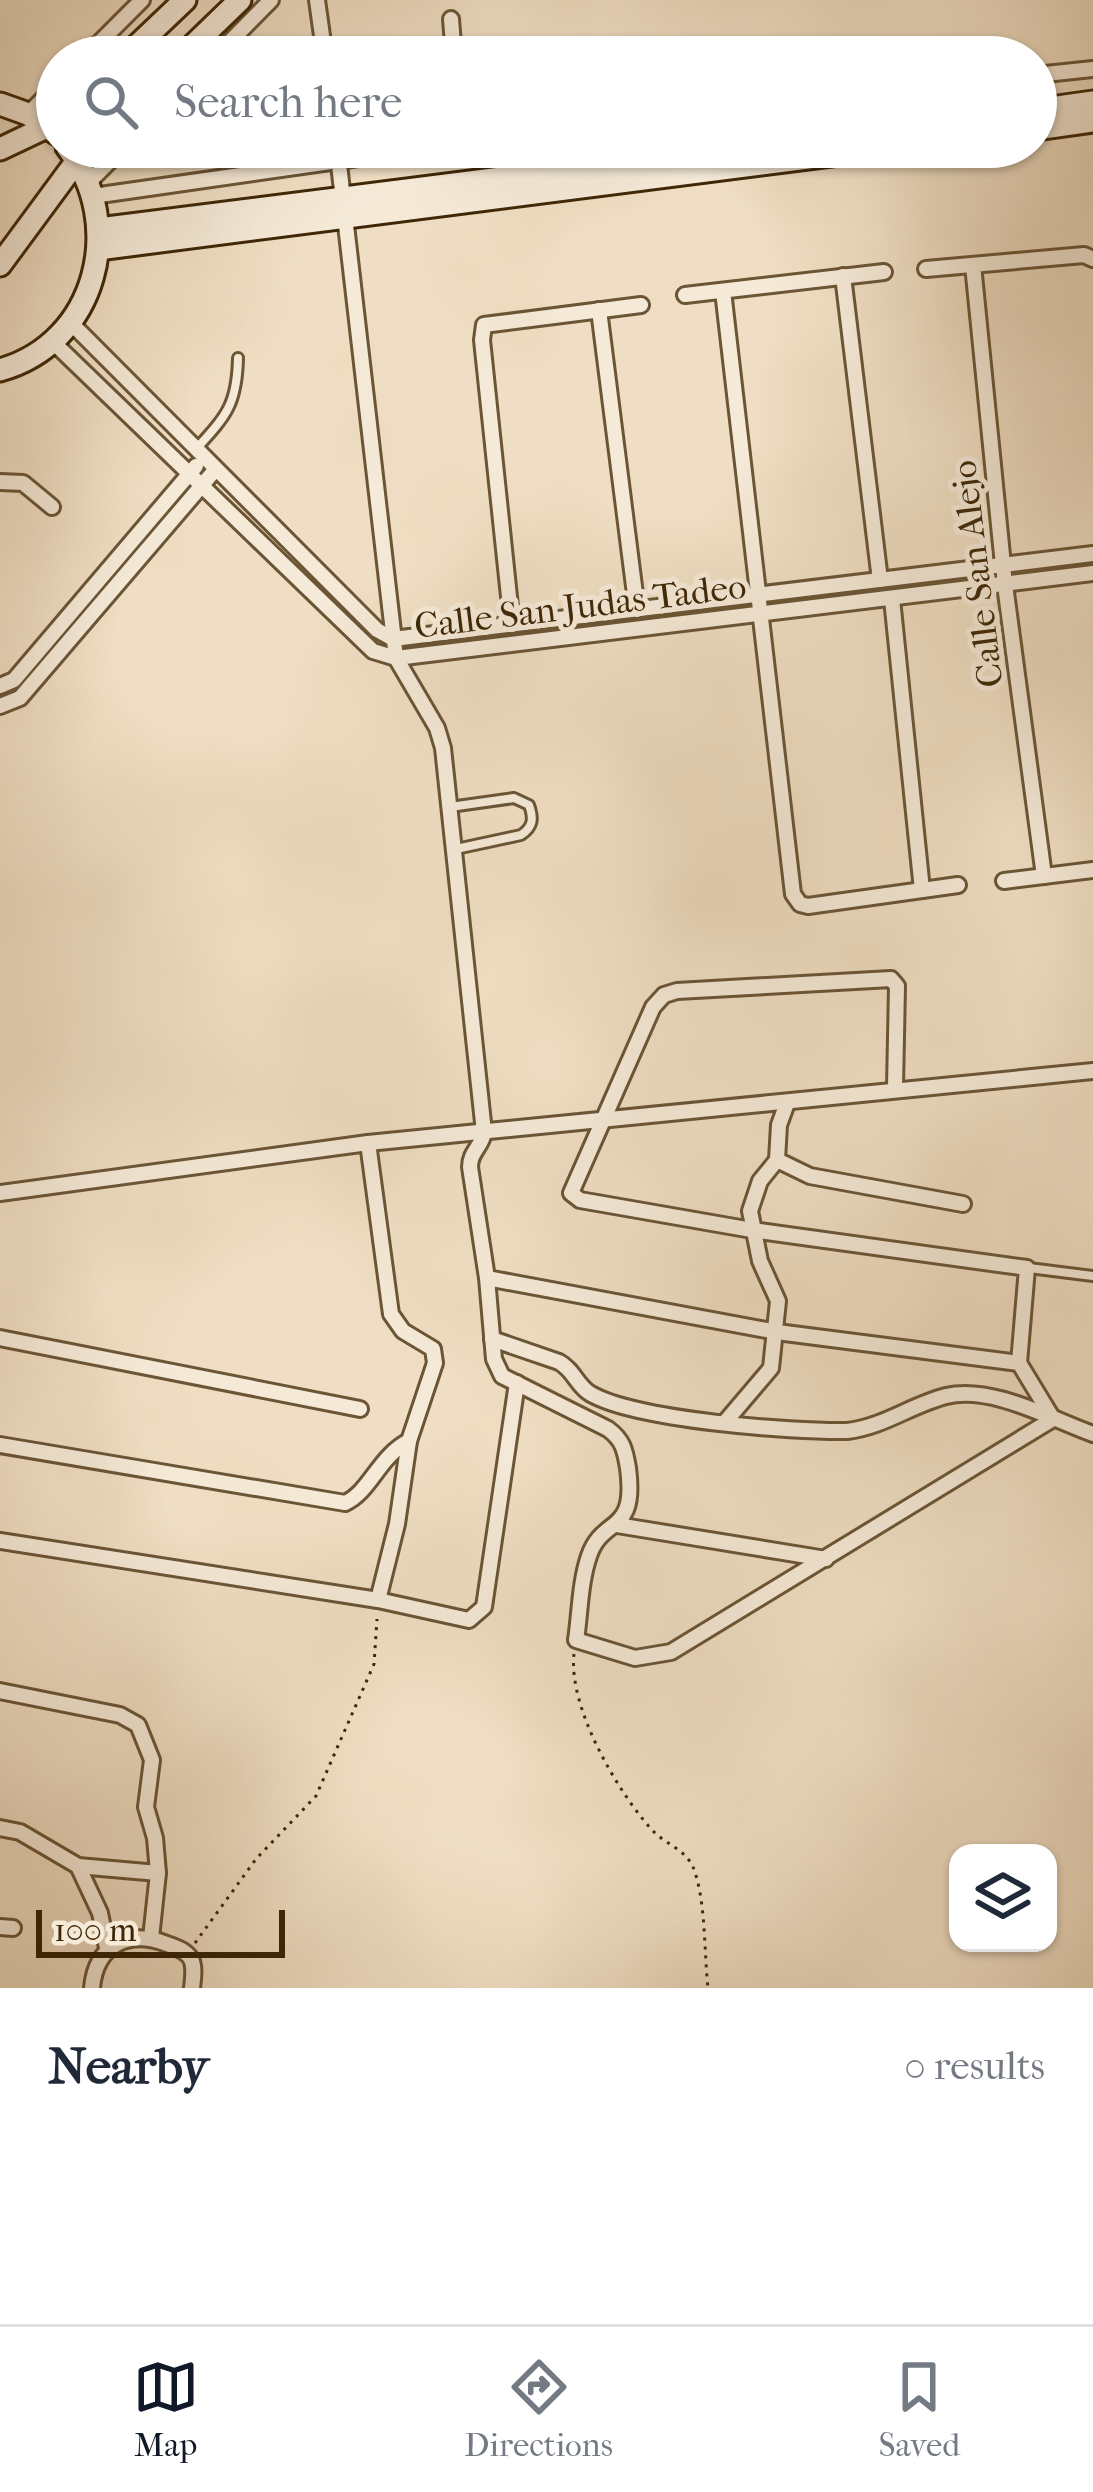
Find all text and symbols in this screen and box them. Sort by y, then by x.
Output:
search box [36,36,1057,168]
icon: search [78,69,144,135]
text: Search here [174,76,402,129]
street label: Calle San Alejo [942,458,1012,690]
street label: Calle San Judas Tadeo [412,565,748,647]
map controls [949,1844,1057,1952]
button: layers [949,1844,1057,1952]
scale bar [36,1904,285,1957]
text: 100 m [54,1911,137,1950]
text: Nearby [48,2036,209,2096]
text: 0 results [904,2043,1045,2089]
tab: Map [133,2354,199,2465]
tab: Directions [464,2354,613,2465]
tab: Saved [878,2354,960,2465]

